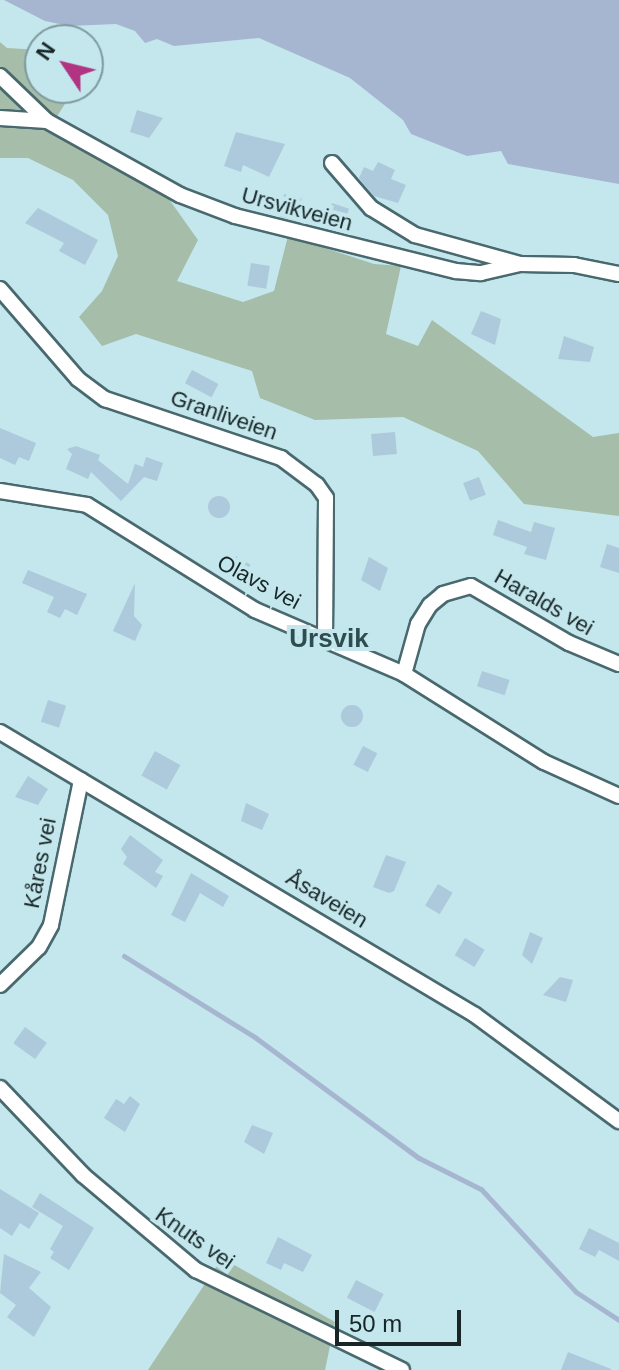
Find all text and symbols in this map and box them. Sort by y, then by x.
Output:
north arrow [24,24,104,104]
text: N [31,37,60,65]
street label: Ursvikveien [239,182,355,236]
street label: Granliveien [167,384,281,446]
street label: Olavs vei [213,549,305,615]
street label: Haralds vei [490,563,598,641]
district label: Ursvik [289,623,369,655]
street label: Kåres vei [18,815,62,911]
street label: Åsaveien [281,864,373,934]
street label: Knuts vei [150,1201,240,1275]
scale bar [339,1294,465,1344]
text: 50 m [349,1310,402,1337]

